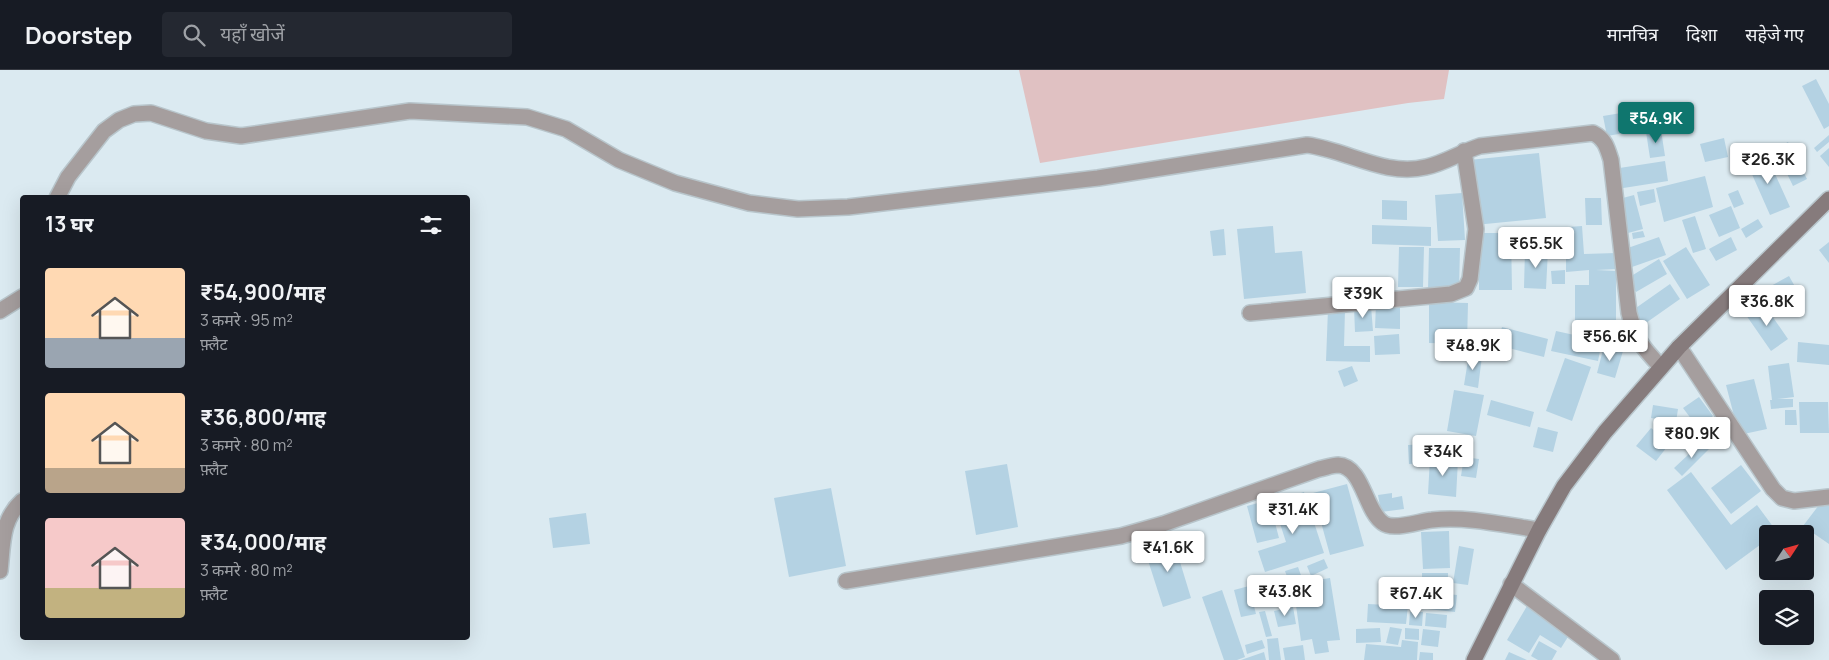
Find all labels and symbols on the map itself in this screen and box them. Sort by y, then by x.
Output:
pin: ₹54.9K [1615,102,1697,144]
pin: ₹26.3K [1727,142,1809,185]
pin: ₹65.5K [1495,226,1577,269]
pin: ₹39K [1333,276,1393,319]
pin: ₹36.8K [1726,284,1808,327]
pin: ₹56.6K [1569,320,1651,362]
pin: ₹48.9K [1432,328,1514,371]
pin: ₹80.9K [1651,416,1733,459]
pin: ₹34K [1413,434,1473,477]
pin: ₹31.4K [1252,492,1334,535]
north arrow [1759,525,1814,580]
pin: ₹41.6K [1127,530,1209,573]
pin: ₹43.8K [1244,574,1326,617]
pin: ₹67.4K [1375,576,1457,619]

